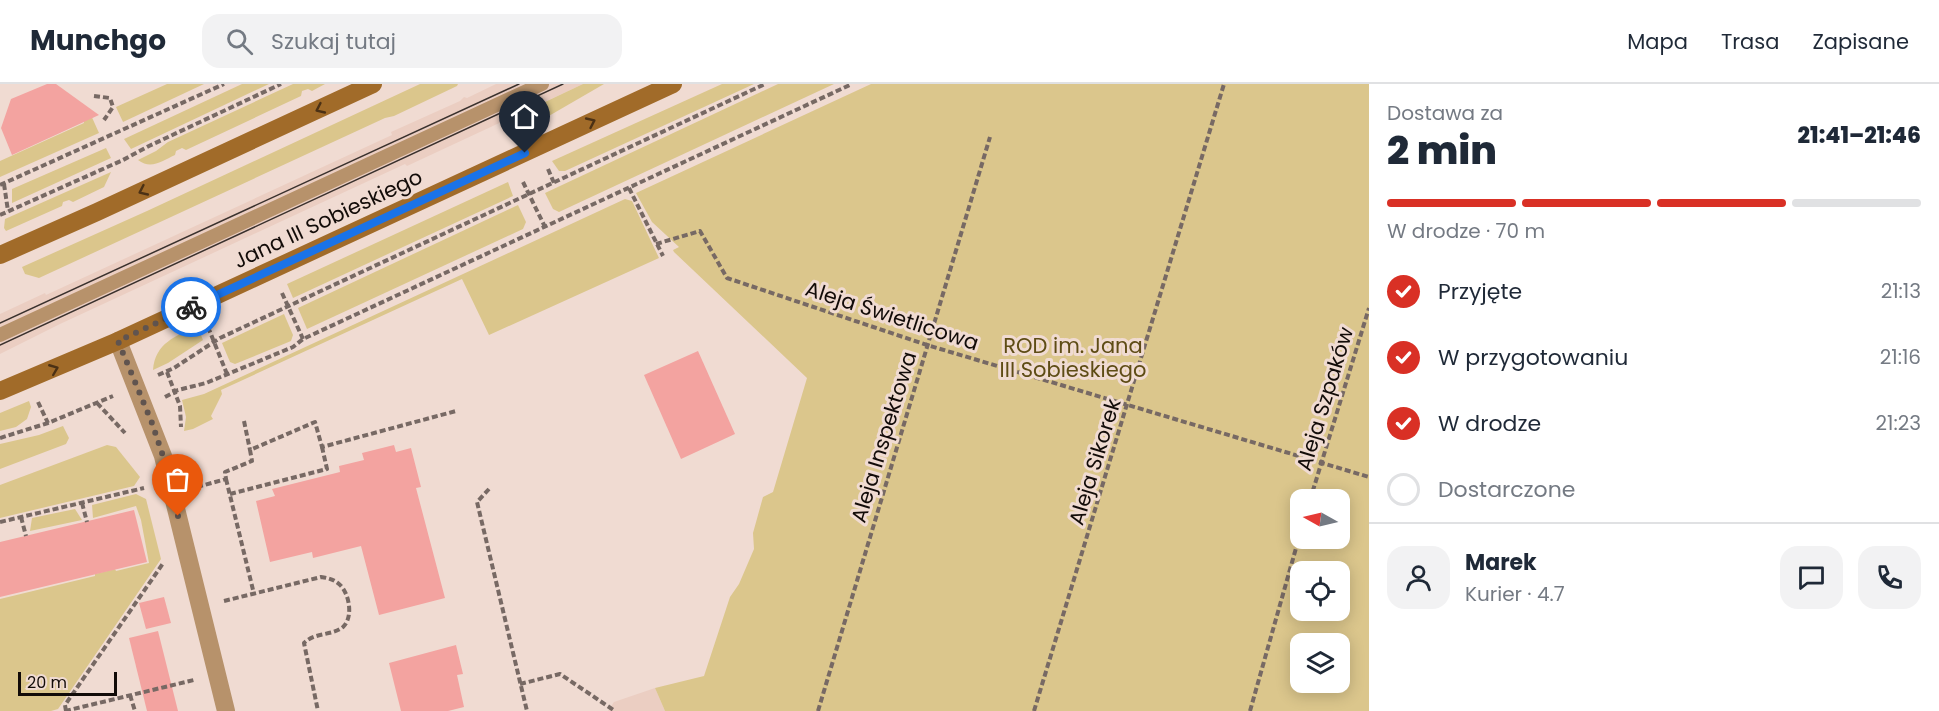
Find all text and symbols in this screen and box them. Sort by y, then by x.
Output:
search box [202,14,622,68]
text: Munchgo [30,21,166,60]
icon: search [223,25,256,58]
text: Szukaj tutaj [271,26,396,57]
text: Mapa [1627,27,1688,56]
text: Trasa [1721,27,1779,56]
text: Zapisane [1812,27,1909,56]
pin [499,91,550,153]
text: Dostawa za [1387,99,1503,127]
icon: home [508,100,541,133]
one-way arrow [316,101,327,113]
one-way arrow [584,118,595,130]
text: 21:41–21:46 [1798,120,1921,151]
text: 2 min [1387,123,1497,178]
street label: Jana III Sobieskiego [229,162,427,275]
one-way arrow [139,184,150,196]
text: W drodze · 70 m [1387,217,1545,245]
street label: Aleja Świetlicowa [802,274,983,357]
icon: check [1387,275,1420,308]
text: Przyjęte [1438,276,1522,307]
courier [161,277,221,337]
text: 21:13 [1881,277,1921,305]
icon: bike [175,291,208,324]
street label: Aleja Szpaków [1289,323,1360,474]
park label: ROD im. Jana III Sobieskiego [1000,331,1146,384]
icon: check [1387,341,1420,374]
text: W przygotowaniu [1438,342,1628,373]
text: 21:16 [1880,343,1921,371]
street label: Aleja Inspektowa [844,348,923,526]
one-way arrow [48,364,59,376]
street label: Aleja Sikorek [1062,395,1128,529]
icon: check [1387,407,1420,440]
text: W drodze [1438,408,1541,439]
text: 21:23 [1876,409,1921,437]
pin [152,454,203,516]
icon: bag [161,463,194,496]
text: Dostarczone [1438,474,1575,505]
north arrow [1290,489,1350,549]
map controls [1290,489,1350,693]
button: person [1387,546,1450,609]
button: chat [1780,546,1843,609]
button: phone [1858,546,1921,609]
text: Marek [1465,547,1537,578]
button: locate [1290,561,1350,621]
text: Kurier · 4.7 [1465,580,1565,608]
button: layers [1290,633,1350,693]
scale bar [18,669,117,696]
text: 20 m [27,671,67,694]

